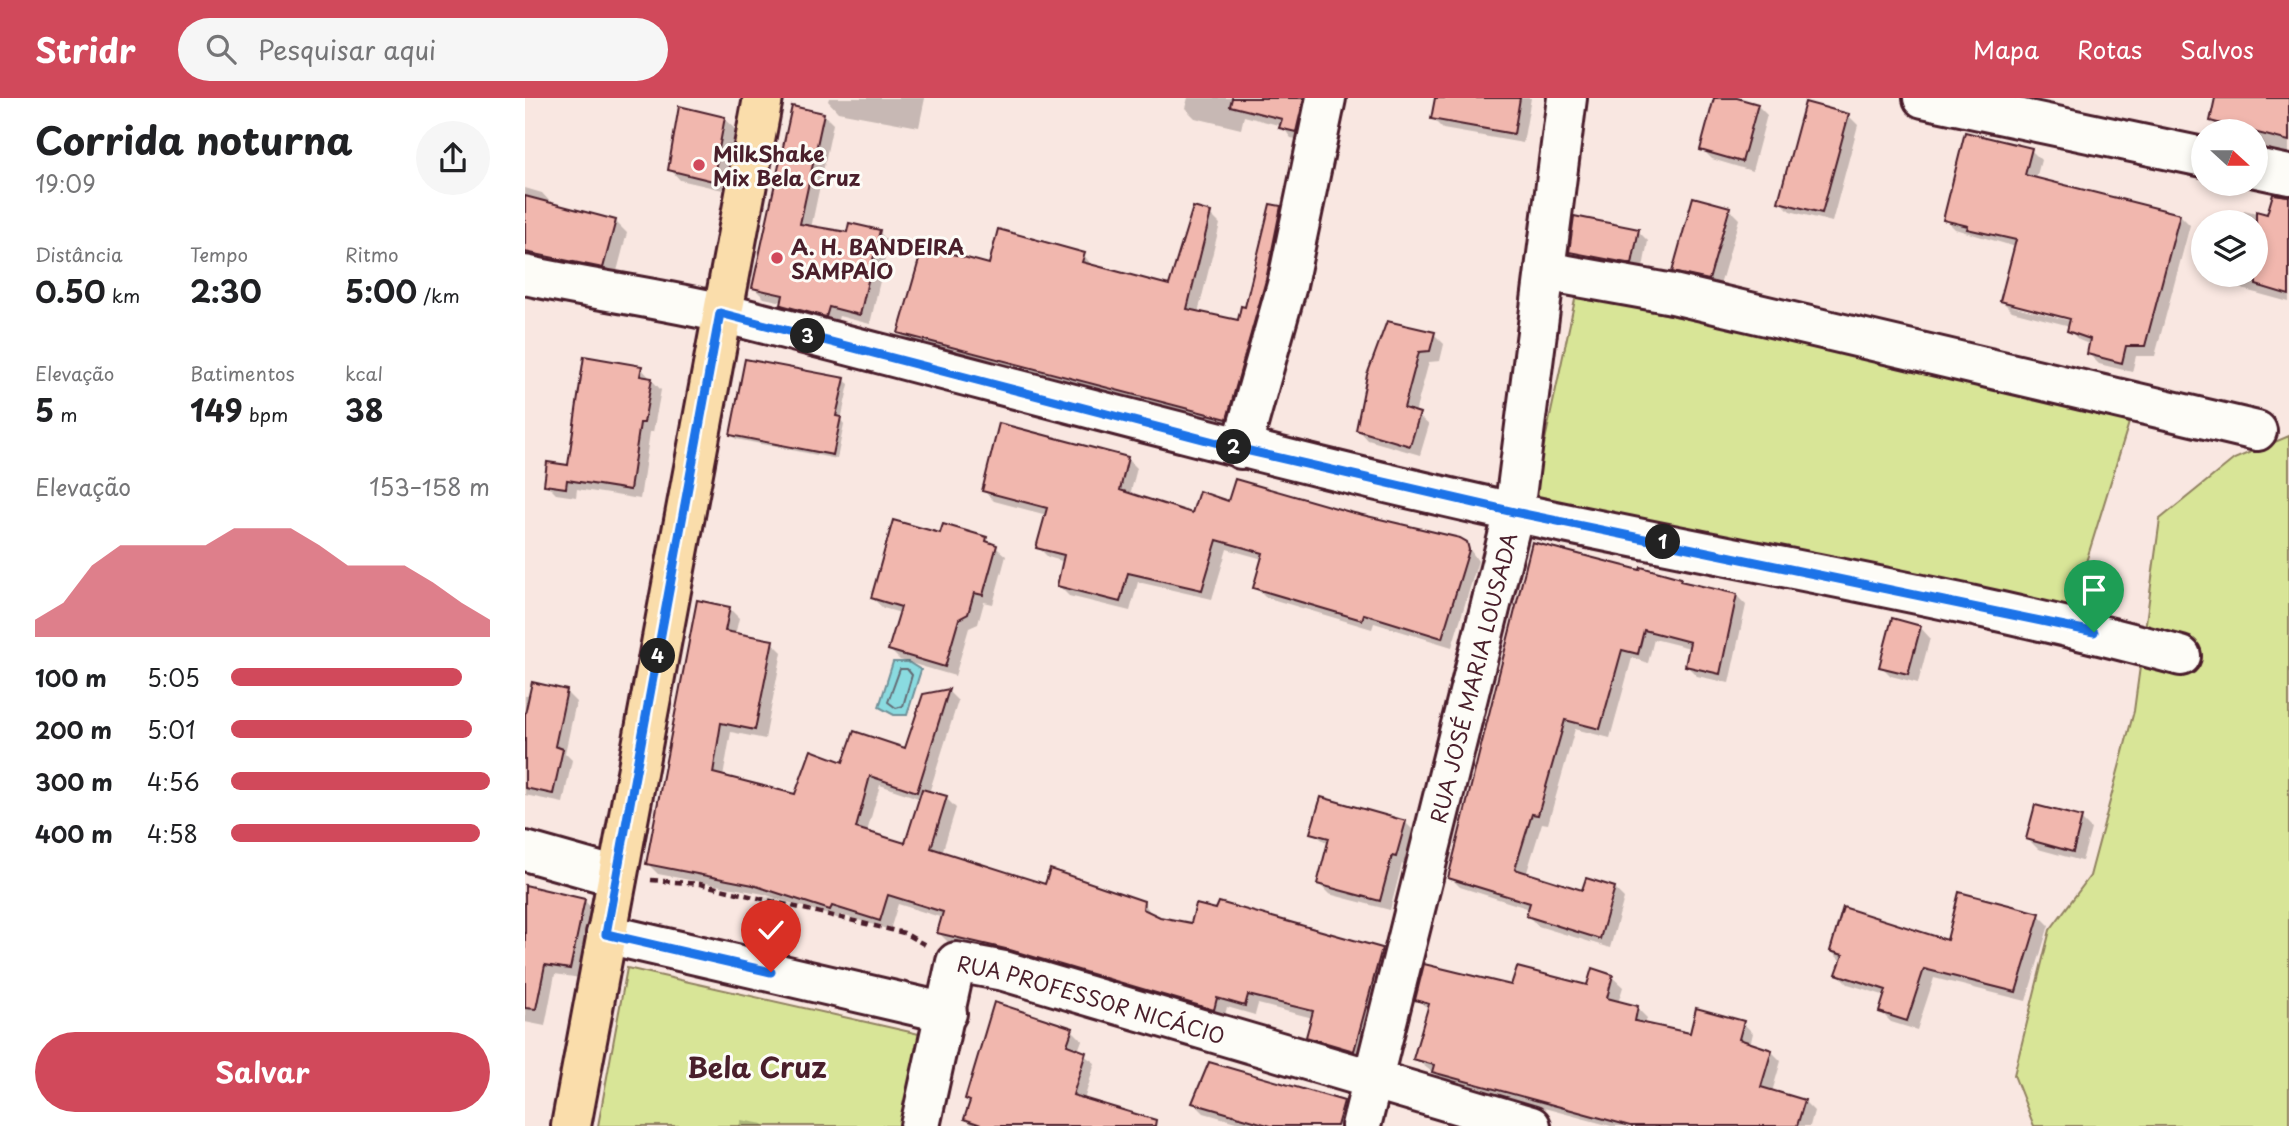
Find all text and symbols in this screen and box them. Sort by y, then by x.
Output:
search box [178,18,668,81]
text: Stridr [35,24,136,74]
icon: search [202,30,240,68]
text: Pesquisar aqui [258,30,436,69]
text: Mapa [1973,31,2039,67]
text: Rotas [2077,31,2142,67]
text: Salvos [2180,31,2254,67]
text: Corrida noturna [35,111,353,168]
north arrow [2191,119,2268,196]
map controls [2191,119,2268,287]
button: share [416,121,490,195]
place label: MilkShake Mix Bela Cruz [713,137,861,193]
marker: MilkShake Mix Bela Cruz [691,157,707,173]
text: 19:09 [35,166,96,201]
button: layers [2191,210,2268,287]
place label: A. H. BANDEIRA SAMPAIO [791,230,965,286]
text: Distância [35,240,123,268]
text: Tempo [190,240,248,268]
text: Ritmo [345,240,399,268]
marker: A. H. BANDEIRA SAMPAIO [769,250,785,266]
text: 0.50 [35,268,106,313]
text: 2:30 [190,268,262,313]
text: 5:00 [345,268,417,313]
text: km [106,281,140,309]
text: /km [417,281,460,309]
pin: 3 [791,318,825,354]
text: 3 [801,321,814,349]
text: Elevação [35,359,114,387]
text: Batimentos [190,359,294,387]
text: kcal [345,359,383,387]
text: 5 [35,387,54,432]
text: 149 [190,387,243,432]
text: 38 [345,387,383,432]
text: m [54,400,78,428]
text: bpm [243,400,288,428]
pin: 2 [1217,430,1251,464]
text: 2 [1227,432,1240,460]
text: Elevação [35,469,131,504]
text: 153–158 m [369,469,490,504]
pin: 1 [1645,524,1681,560]
text: 1 [1658,527,1667,555]
street label: RUA JOSÉ MARIA LOUSADA [1421,529,1524,826]
pin [2064,560,2124,632]
icon: arrive [2075,571,2113,609]
pin: 4 [641,638,675,674]
text: 4 [651,641,664,669]
text: 100 m [35,660,107,695]
text: 5:05 [147,660,200,695]
text: 200 m [35,712,112,747]
text: 5:01 [147,712,195,747]
text: 300 m [35,764,113,799]
text: 4:56 [147,764,200,799]
text: 400 m [35,816,113,851]
text: 4:58 [147,816,198,851]
pin [741,900,801,972]
icon: check [752,911,790,949]
street label: RUA PROFESSOR NICÁCIO [954,947,1229,1051]
button: Salvar [35,1032,490,1112]
district label: Bela Cruz [687,1045,827,1088]

